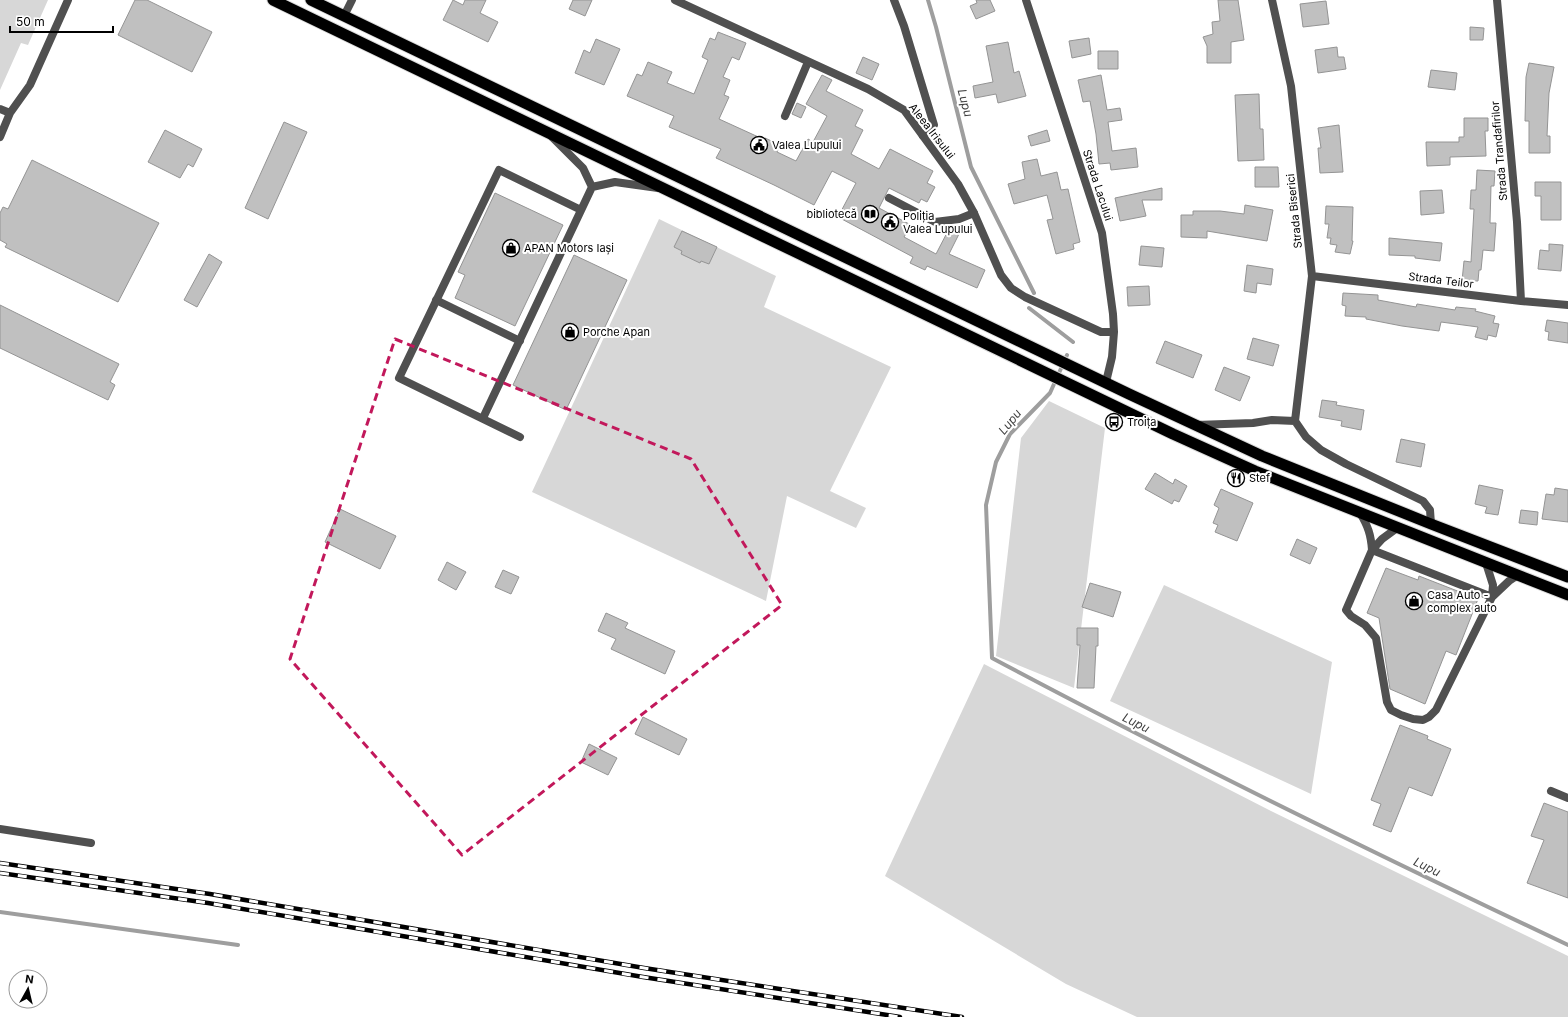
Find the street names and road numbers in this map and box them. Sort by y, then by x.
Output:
street label: Aleea Irisului [906,100,958,162]
street label: Strada Trandafirilor [1488,100,1510,202]
street label: Strada Lacului [1080,148,1116,222]
street label: Strada Biserici [1283,173,1305,249]
street label: Strada Teilor [1408,269,1474,291]

